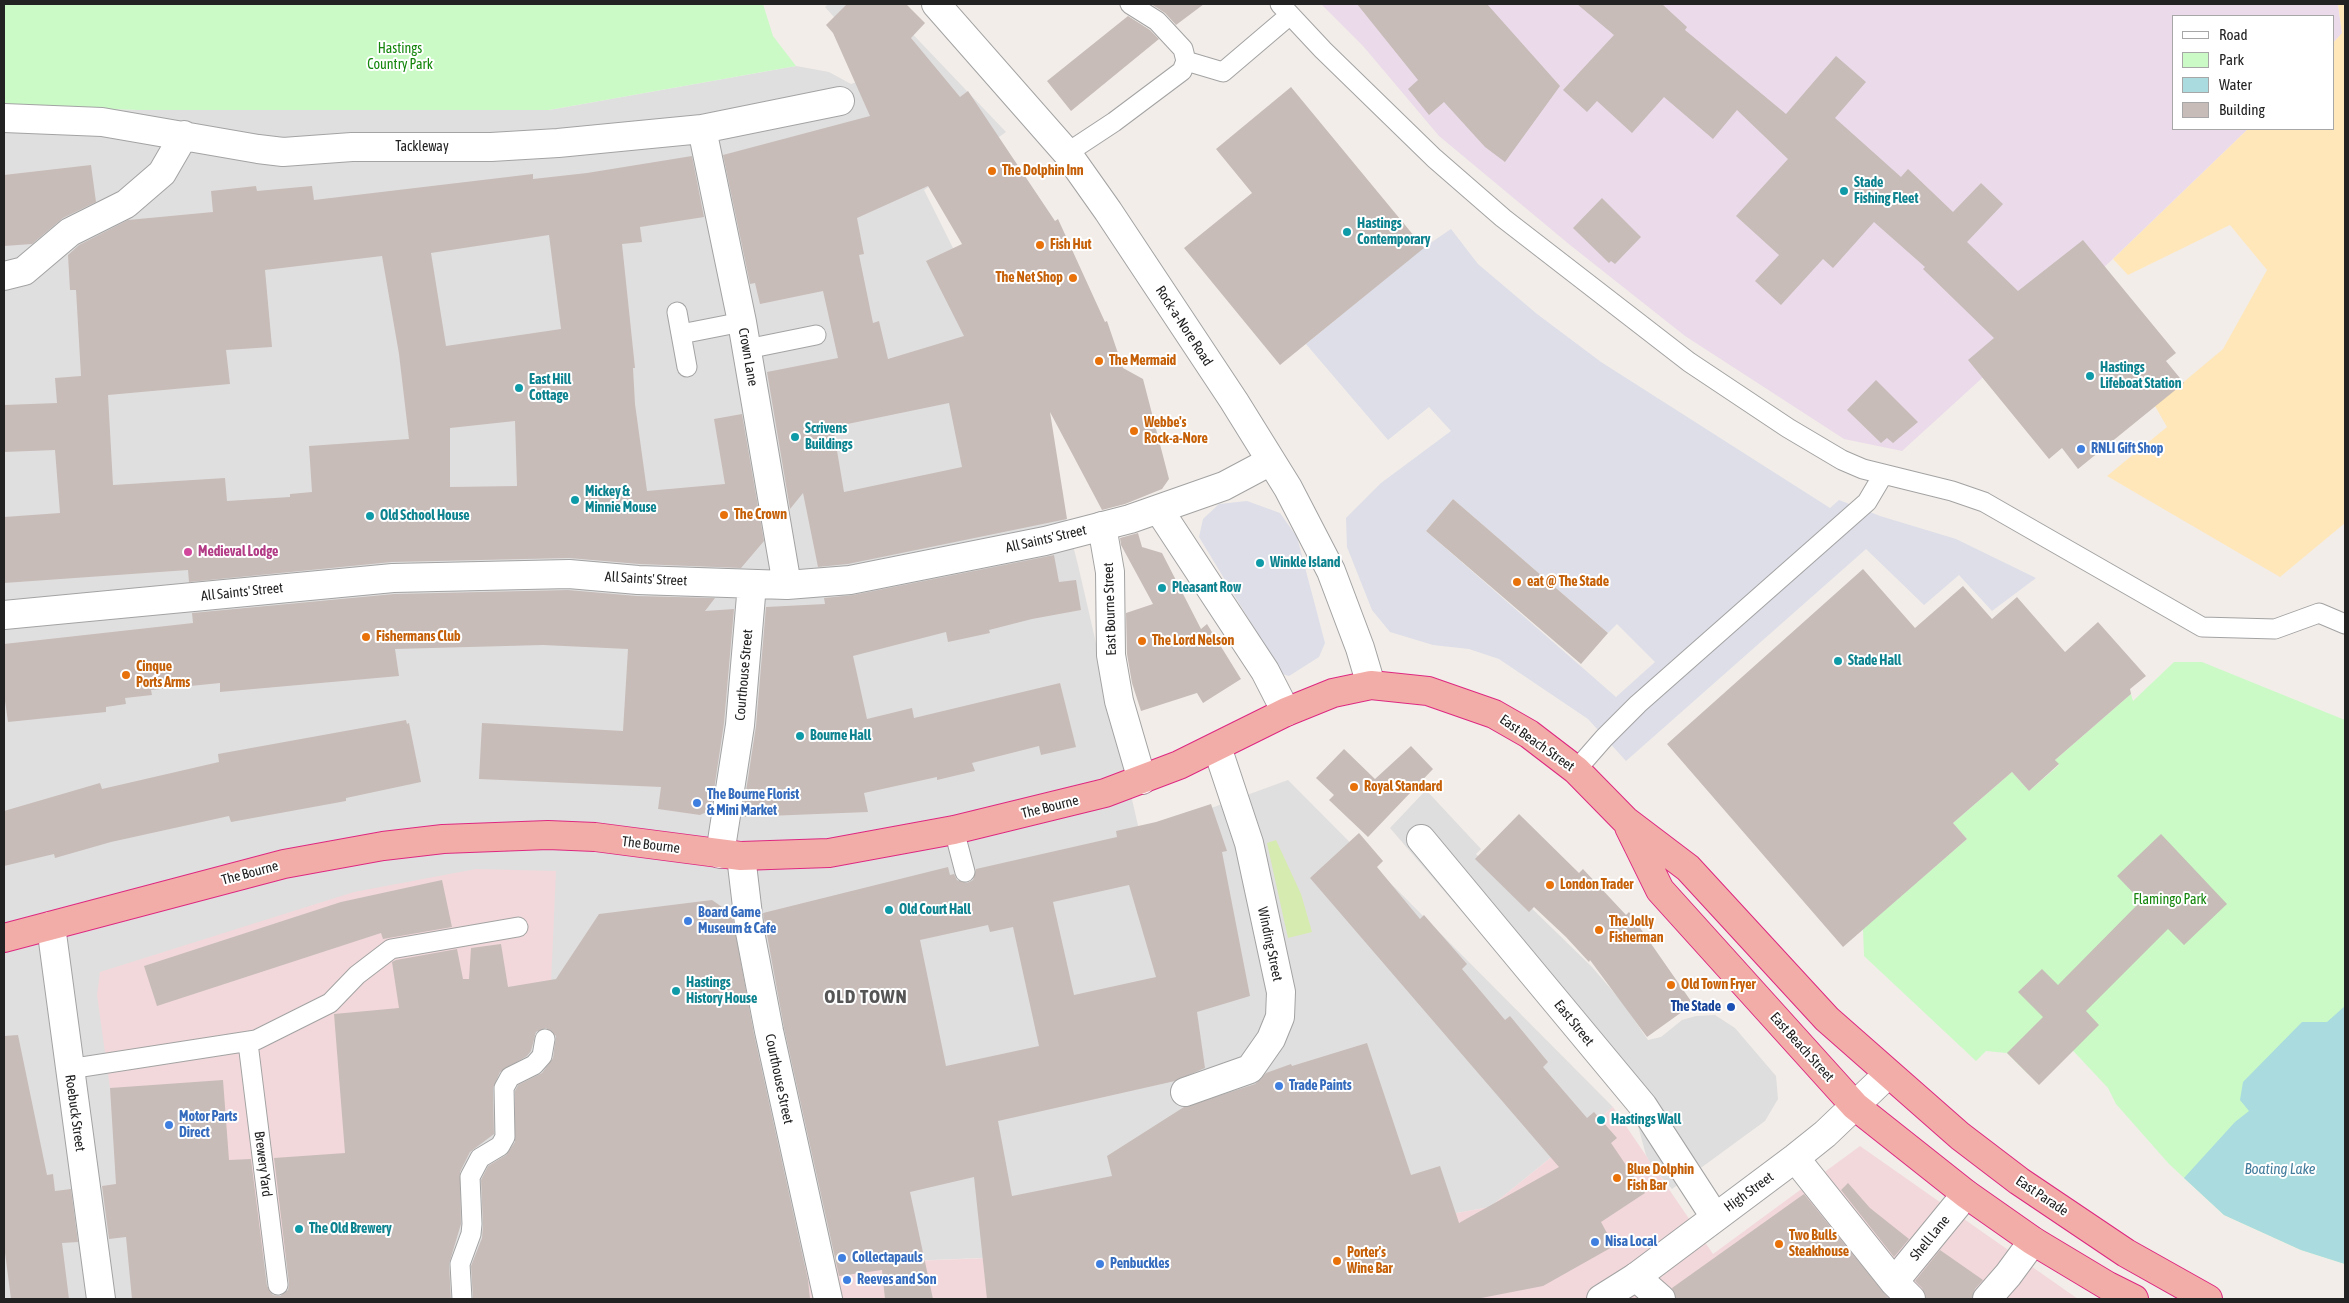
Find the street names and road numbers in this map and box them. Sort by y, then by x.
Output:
street label: Tackleway [395,139,449,155]
street label: Rock-a-Nore Road [1152,283,1216,369]
street label: Crown Lane [735,326,761,388]
street label: All Saints' Street [1004,522,1088,556]
street label: East Bourne Street [1100,562,1120,656]
street label: All Saints' Street [604,568,688,590]
street label: All Saints' Street [200,579,284,605]
street label: Courthouse Street [732,629,756,721]
street label: East Beach Street [1496,711,1578,775]
street label: The Bourne [1020,792,1080,822]
street label: The Bourne [621,833,681,857]
street label: The Bourne [220,857,280,889]
street label: Winding Street [1254,905,1286,983]
street label: East Street [1550,997,1598,1049]
street label: East Beach Street [1766,1009,1838,1085]
street label: Courthouse Street [761,1032,797,1126]
street label: Roebuck Street [61,1074,89,1152]
street label: Brewery Yard [251,1130,275,1198]
street label: High Street [1721,1169,1777,1215]
street label: East Parade [2013,1172,2071,1220]
street label: Shell Lane [1907,1212,1953,1264]

